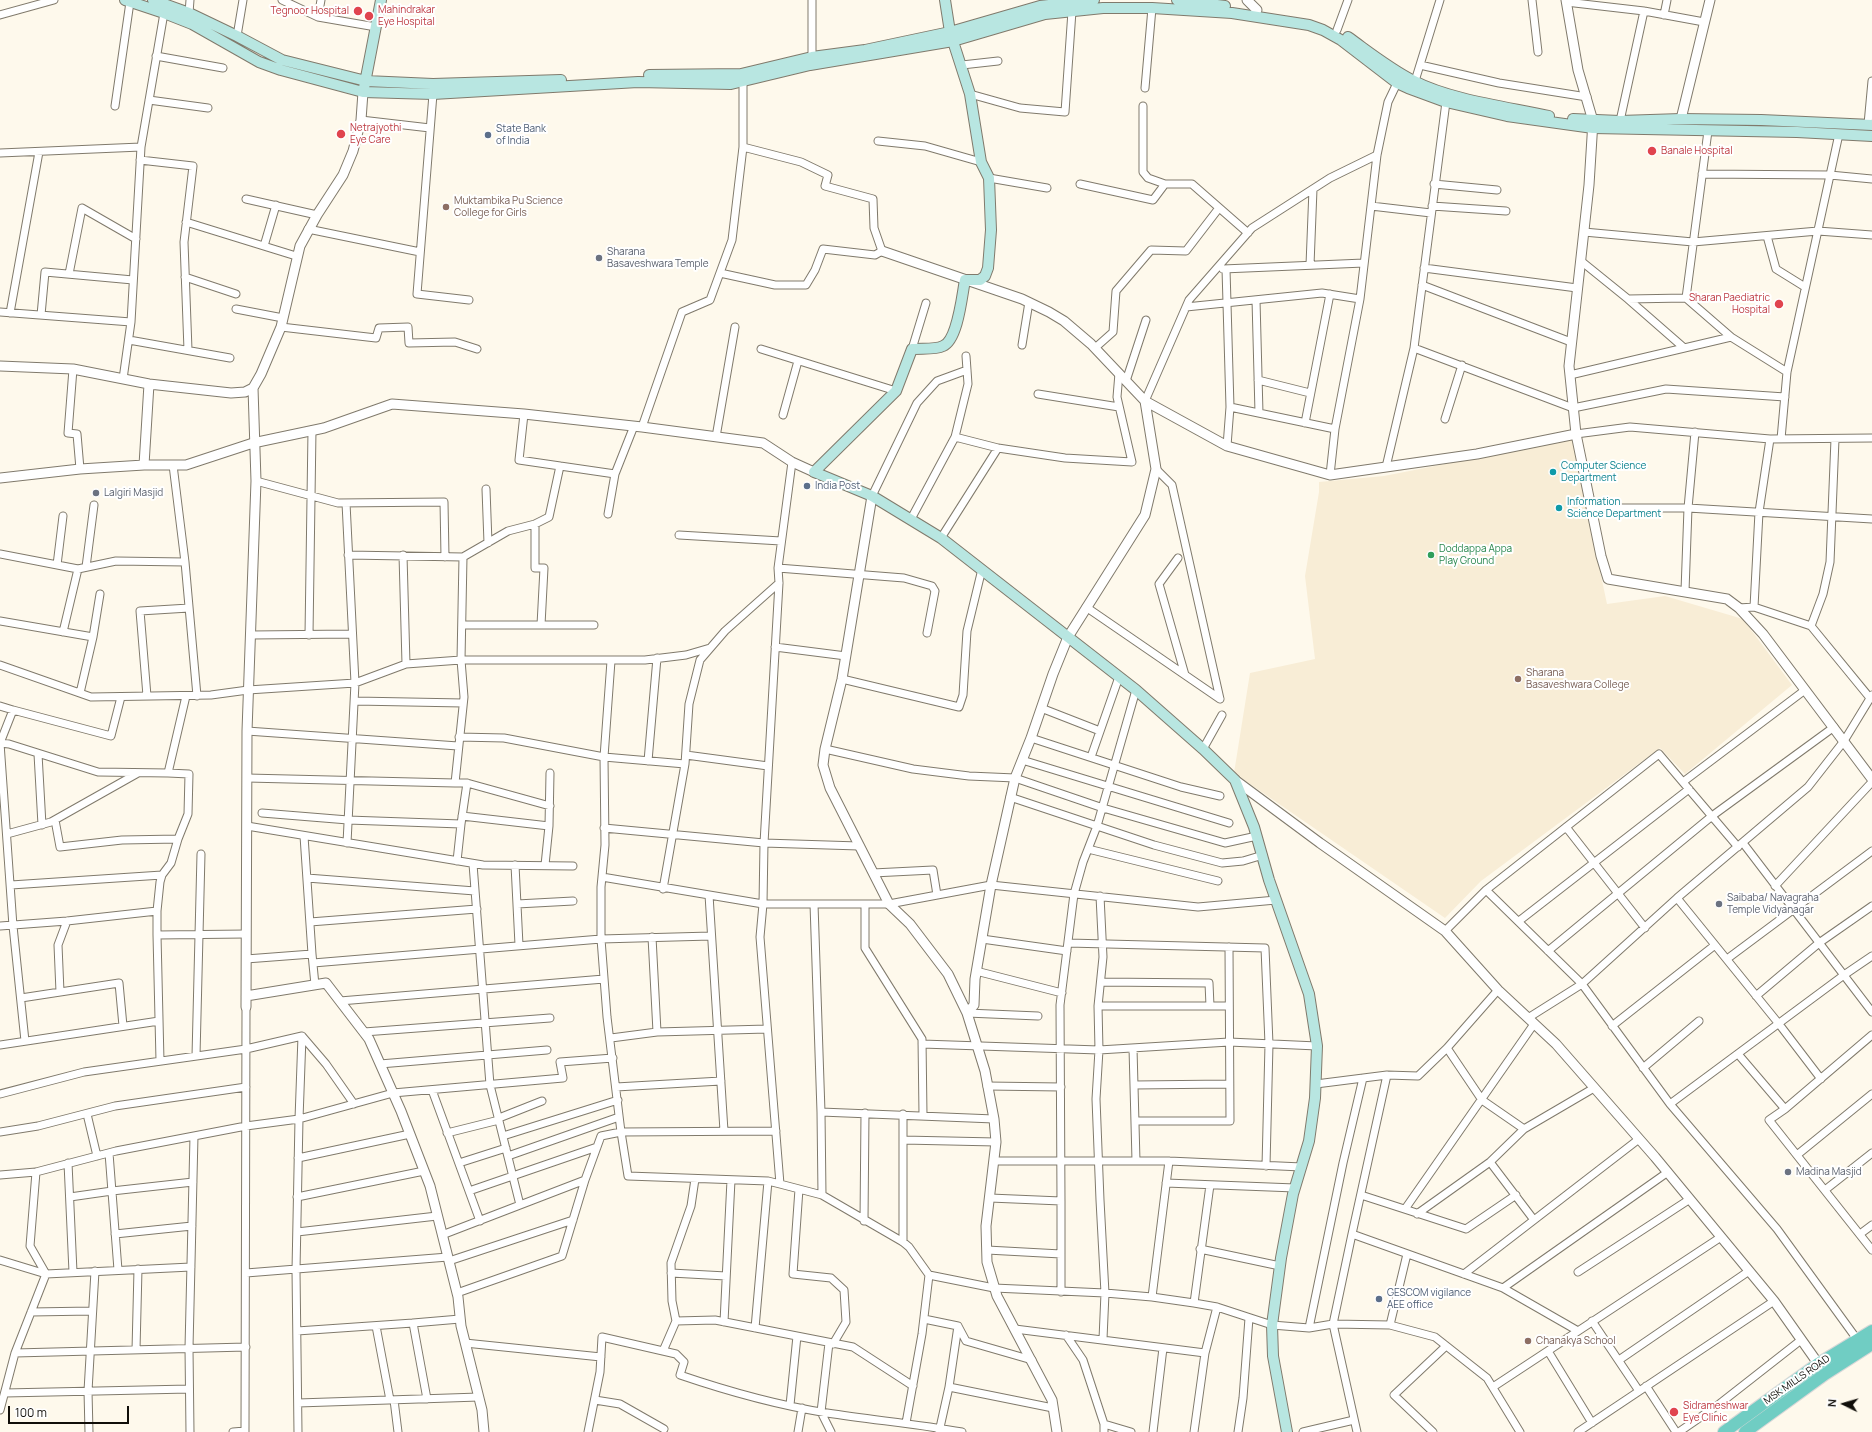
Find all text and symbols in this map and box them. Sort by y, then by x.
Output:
place label: Mahindrakar Eye Hospital [378,4,435,28]
place label: Tegnoor Hospital [271,5,349,17]
marker: Tegnoor Hospital [352,5,364,17]
marker: Mahindrakar Eye Hospital [363,10,375,22]
place label: Netrajyothi Eye Care [350,122,401,146]
place label: State Bank of India [496,123,546,146]
marker: Netrajyothi Eye Care [335,128,347,140]
marker: State Bank of India [483,130,493,140]
marker: Banale Hospital [1646,145,1658,157]
place label: Banale Hospital [1661,145,1732,157]
place label: Muktambika Pu Science College for Girls [454,195,563,218]
marker: Muktambika Pu Science College for Girls [441,202,451,212]
place label: Sharana Basaveshwara Temple [607,246,709,270]
marker: Sharana Basaveshwara Temple [594,253,604,263]
place label: Sharan Paediatric Hospital [1689,292,1770,316]
marker: Sharan Paediatric Hospital [1773,298,1785,310]
place label: Computer Science Department [1561,460,1646,484]
marker: Computer Science Department [1548,467,1558,477]
place label: India Post [815,480,860,492]
marker: India Post [802,481,812,491]
place label: Lalgiri Masjid [104,487,163,499]
marker: Lalgiri Masjid [91,488,101,498]
place label: Information Science Department [1567,496,1661,520]
marker: Information Science Department [1554,503,1564,513]
place label: Doddappa Appa Play Ground [1439,543,1512,566]
marker: Doddappa Appa Play Ground [1426,550,1436,560]
place label: Sharana Basaveshwara College [1526,667,1629,690]
marker: Sharana Basaveshwara College [1513,674,1523,684]
place label: Saibaba/ Navagraha Temple Vidyanagar [1727,892,1819,916]
marker: Saibaba/ Navagraha Temple Vidyanagar [1714,899,1724,909]
place label: Madina Masjid [1796,1166,1862,1178]
marker: Madina Masjid [1783,1167,1793,1177]
place label: GESCOM vigilance AEE office [1387,1287,1471,1310]
marker: GESCOM vigilance AEE office [1374,1294,1384,1304]
place label: Chanakya School [1536,1335,1616,1347]
marker: Chanakya School [1523,1336,1533,1346]
street label: MSK MILLS ROAD [1762,1353,1832,1407]
north arrow [1824,1384,1864,1424]
scale bar [10,1398,131,1424]
text: N [1824,1398,1839,1408]
place label: Sidrameshwar Eye Clinic [1683,1400,1748,1424]
text: 100 m [15,1404,47,1421]
marker: Sidrameshwar Eye Clinic [1668,1406,1680,1418]

